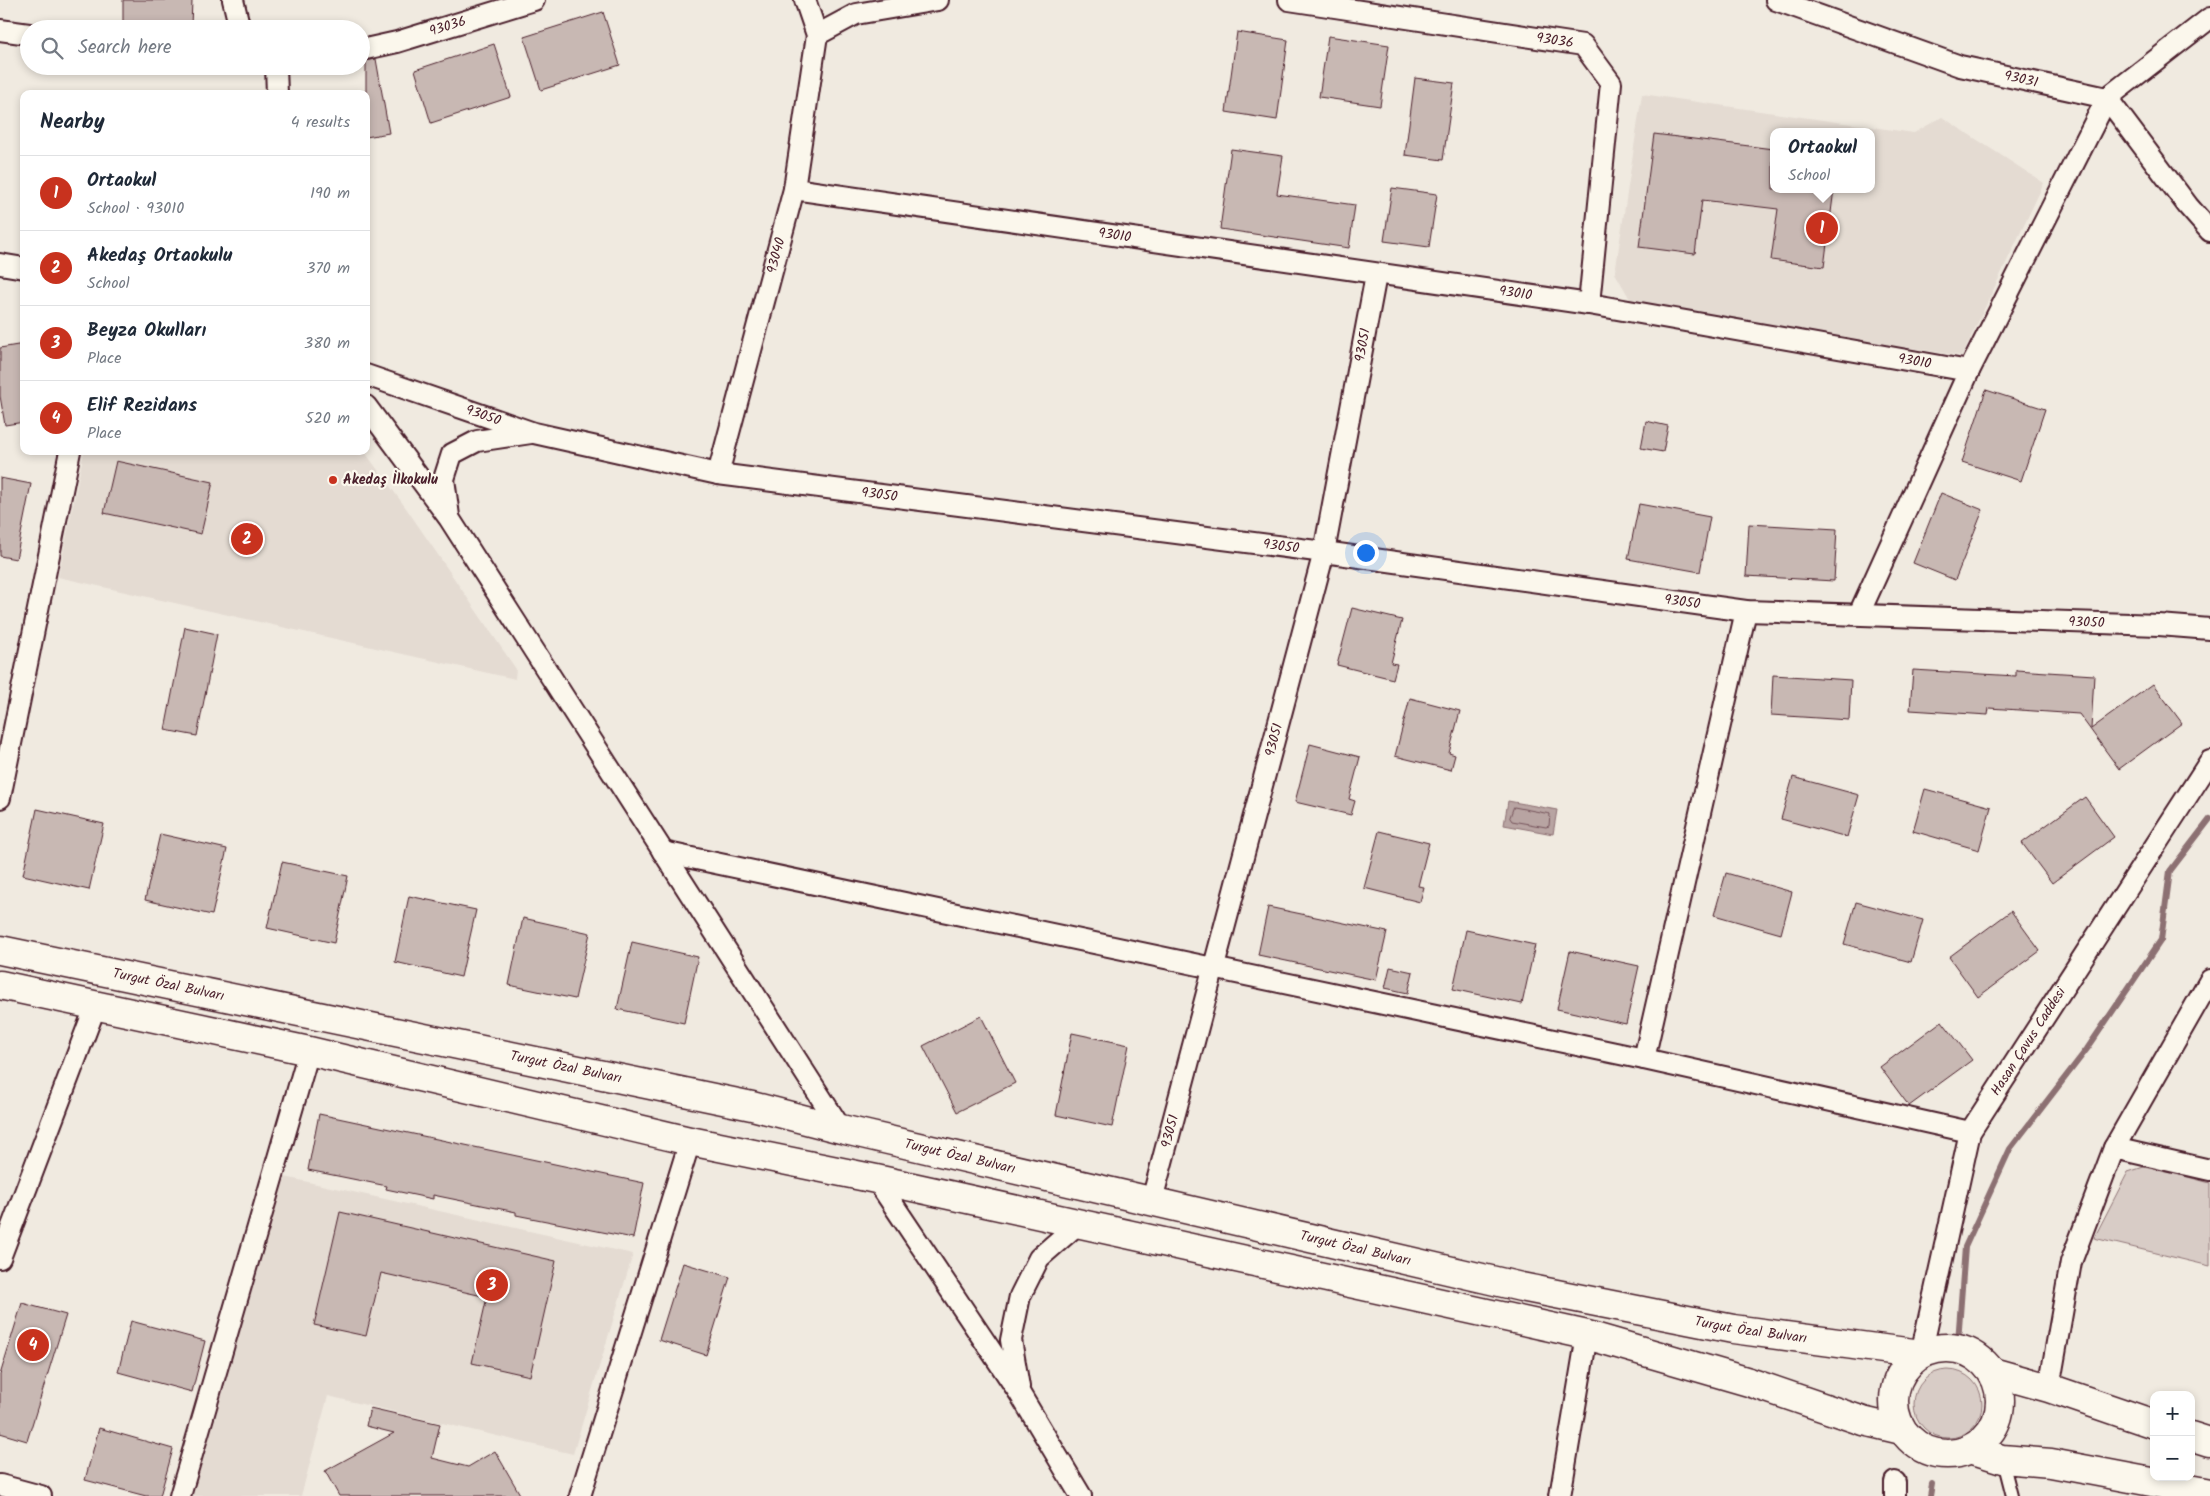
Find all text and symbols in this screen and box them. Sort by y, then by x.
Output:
street label: 93036 [427,10,469,42]
search box [20,20,370,75]
street label: 93036 [1535,27,1575,54]
text: Search here [78,33,172,63]
icon: search [38,34,66,62]
street label: 93031 [2002,65,2040,94]
text: Nearby [40,106,105,139]
text: 4 results [291,110,350,135]
popup [1770,128,1875,193]
text: Ortaokul [1788,133,1857,163]
text: School [1788,163,1831,188]
text: Ortaokul [87,166,156,196]
text: 1 [54,181,58,206]
text: 190 m [310,181,350,206]
text: School · 93010 [87,196,184,221]
pin: 1 [1806,209,1838,247]
street label: 93010 [1097,222,1133,249]
street label: 93040 [761,235,792,276]
text: Akedaş Ortaokulu [87,241,232,271]
text: 2 [51,256,61,281]
text: 370 m [306,256,350,281]
text: School [87,271,130,296]
street label: 93010 [1497,280,1534,307]
text: Beyza Okulları [87,316,206,346]
street label: 93051 [1349,326,1377,364]
text: 3 [52,331,60,356]
text: 380 m [304,331,350,356]
text: Place [87,346,121,371]
street label: 93010 [1896,348,1933,375]
text: Elif Rezidans [87,391,197,421]
street label: 93050 [462,399,504,432]
text: 4 [52,406,60,431]
text: 520 m [305,406,350,431]
text: Place [87,421,121,446]
place label: Akedaş İlkokulu [343,469,438,491]
marker: Akedaş İlkokulu [327,474,339,486]
street label: 93050 [860,482,899,508]
pin: 2 [231,520,263,558]
street label: 93050 [1262,533,1301,560]
your location [1353,540,1379,566]
street label: 93050 [1663,589,1702,616]
street label: 93050 [2068,611,2105,634]
street label: 93051 [1259,721,1289,759]
street label: Turgut Özal Bulvarı [111,963,227,1007]
street label: Hasan Çavus Caddesi [1985,982,2072,1100]
street label: Turgut Özal Bulvarı [508,1045,624,1090]
street label: 93051 [1155,1112,1185,1151]
street label: Turgut Özal Bulvarı [902,1133,1018,1180]
street label: Turgut Özal Bulvarı [1298,1225,1414,1272]
pin: 3 [476,1266,508,1304]
street label: Turgut Özal Bulvarı [1693,1311,1809,1350]
pin: 4 [17,1326,49,1364]
map controls [2150,1391,2195,1481]
button: + [2150,1391,2195,1436]
button: − [2150,1436,2195,1481]

